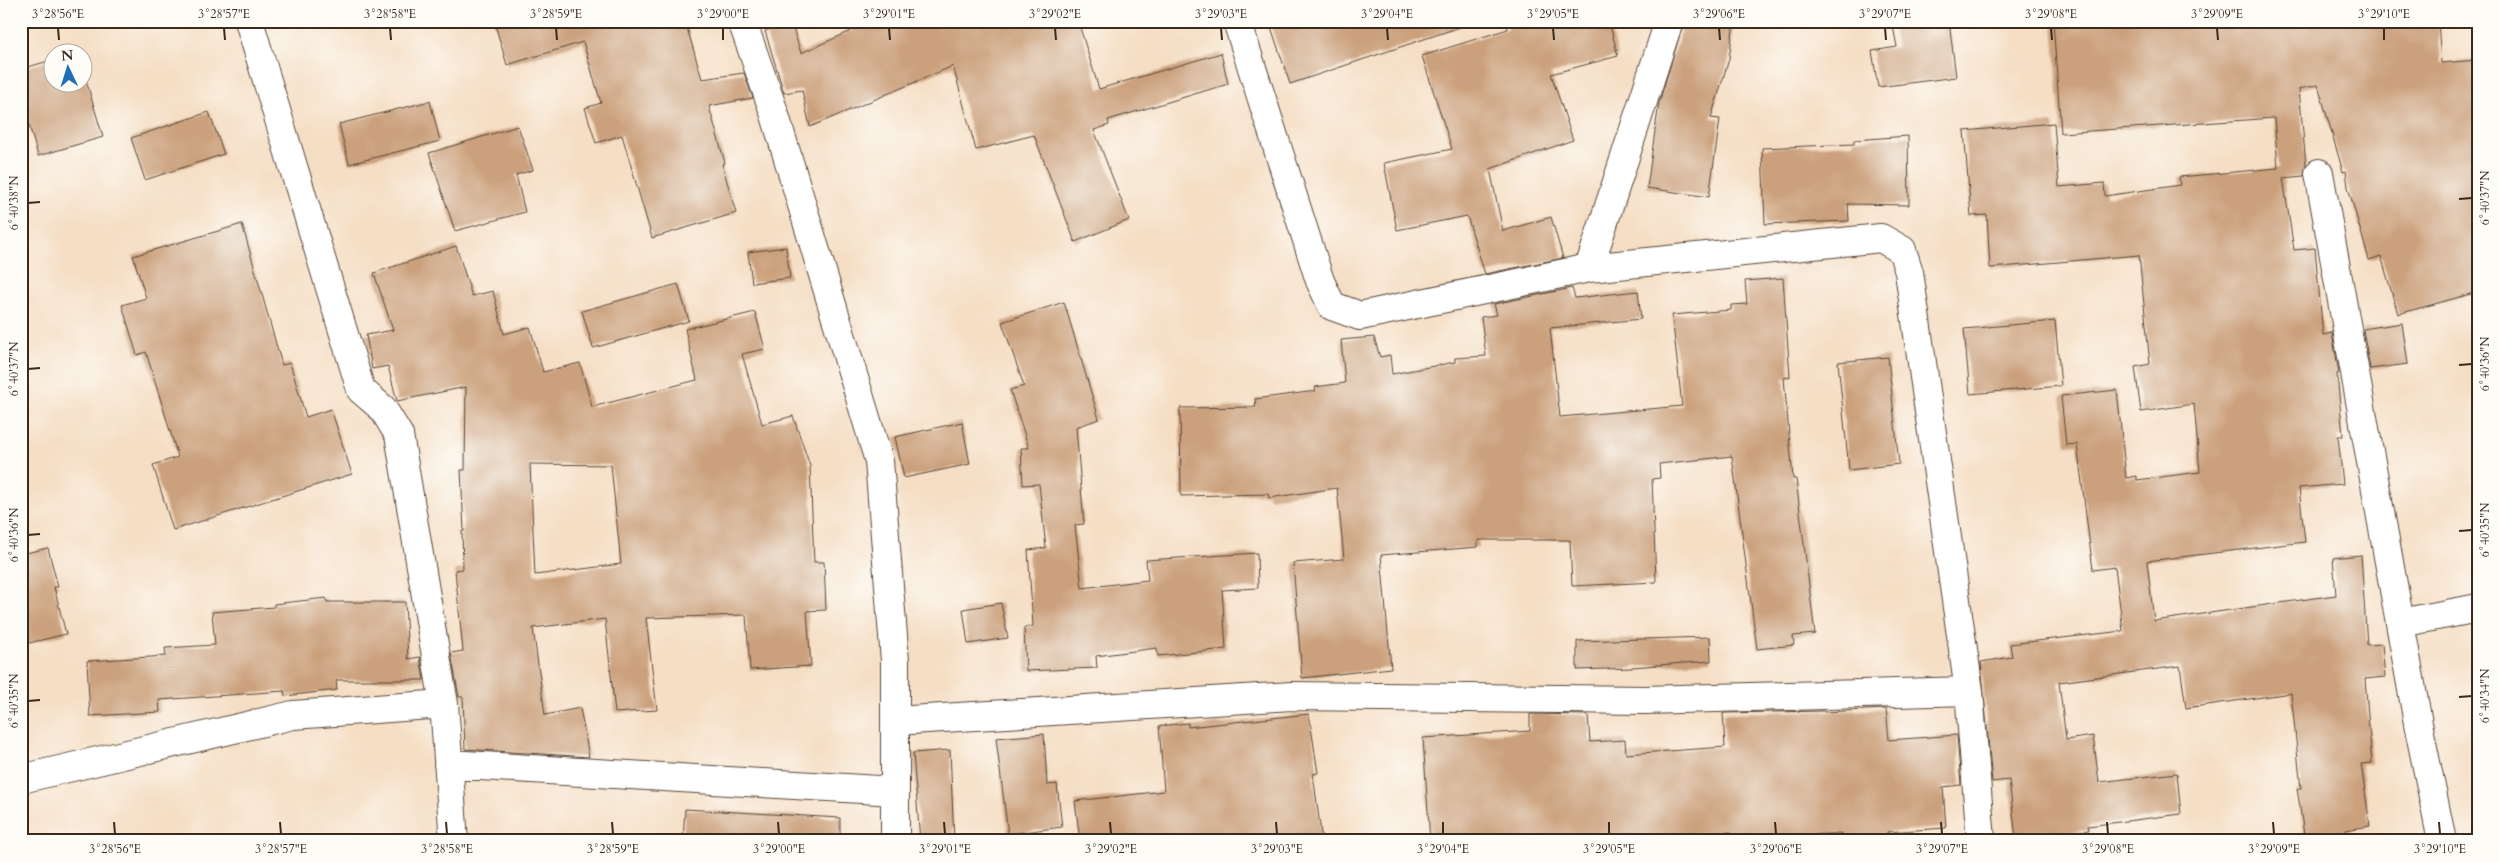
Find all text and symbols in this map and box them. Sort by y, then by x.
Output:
text: 3°28'56"E [32,6,84,22]
text: 3°28'57"E [198,6,250,22]
text: 3°28'58"E [364,6,416,22]
text: 3°28'59"E [530,6,582,22]
text: 3°29'00"E [697,6,749,22]
text: 3°29'01"E [863,6,915,22]
text: 3°29'02"E [1029,6,1081,22]
text: 3°29'03"E [1195,6,1247,22]
text: 3°29'04"E [1361,6,1413,22]
text: 3°29'05"E [1527,6,1579,22]
text: 3°29'06"E [1693,6,1745,22]
text: 3°29'07"E [1859,6,1911,22]
text: 3°29'08"E [2025,6,2077,22]
text: 3°29'09"E [2191,6,2243,22]
text: 3°29'10"E [2358,6,2410,22]
north arrow [42,42,92,92]
text: N [60,46,74,65]
text: 6°40'37"N [2477,170,2493,225]
text: 6°40'38"N [6,175,22,230]
text: 6°40'36"N [2477,336,2493,391]
text: 6°40'37"N [6,341,22,396]
text: 6°40'35"N [2477,502,2493,557]
text: 6°40'36"N [6,507,22,562]
text: 6°40'34"N [2477,668,2493,723]
text: 6°40'35"N [6,673,22,728]
text: 3°28'56"E [89,841,141,857]
text: 3°28'57"E [255,841,307,857]
text: 3°28'58"E [421,841,473,857]
text: 3°28'59"E [587,841,639,857]
text: 3°29'00"E [753,841,805,857]
text: 3°29'01"E [919,841,971,857]
text: 3°29'02"E [1085,841,1137,857]
text: 3°29'03"E [1251,841,1303,857]
text: 3°29'04"E [1417,841,1469,857]
text: 3°29'05"E [1583,841,1635,857]
text: 3°29'06"E [1750,841,1802,857]
text: 3°29'07"E [1916,841,1968,857]
text: 3°29'08"E [2082,841,2134,857]
text: 3°29'09"E [2248,841,2300,857]
text: 3°29'10"E [2414,841,2466,857]

